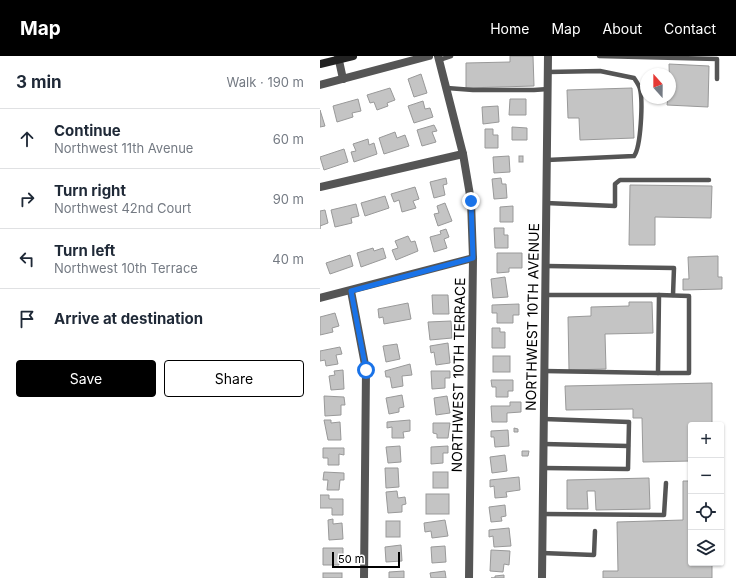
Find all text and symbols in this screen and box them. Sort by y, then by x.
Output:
text: Map [20,17,61,40]
text: Home [490,20,529,37]
text: Map [551,20,581,37]
text: About [603,20,642,37]
text: Contact [664,20,716,37]
north arrow [640,68,676,104]
text: 3 min [16,72,62,92]
text: Walk · 190 m [227,74,304,90]
text: Continue [54,121,121,140]
icon: ahead [16,128,38,150]
text: 60 m [273,131,304,147]
text: Northwest 11th Avenue [54,140,193,156]
text: Turn right [54,181,126,200]
icon: right [16,188,38,210]
text: 90 m [273,191,304,207]
route end [462,192,480,210]
text: Northwest 42nd Court [54,200,191,216]
street label: NORTHWEST 10TH AVENUE [522,223,542,411]
text: Turn left [54,241,115,260]
icon: left [16,248,38,270]
text: 40 m [272,251,304,267]
text: Northwest 10th Terrace [54,260,198,276]
street label: NORTHWEST 10TH TERRACE [448,277,468,473]
icon: arrive [16,308,38,330]
text: Arrive at destination [54,309,203,328]
button: Save [16,360,156,397]
button: Share [164,360,304,397]
route start [357,361,375,379]
map controls [688,422,724,566]
button: + [688,422,724,458]
button: − [688,458,724,494]
button: locate [688,494,724,530]
button: layers [688,530,724,566]
scale bar [332,550,400,569]
text: 50 m [338,552,364,566]

